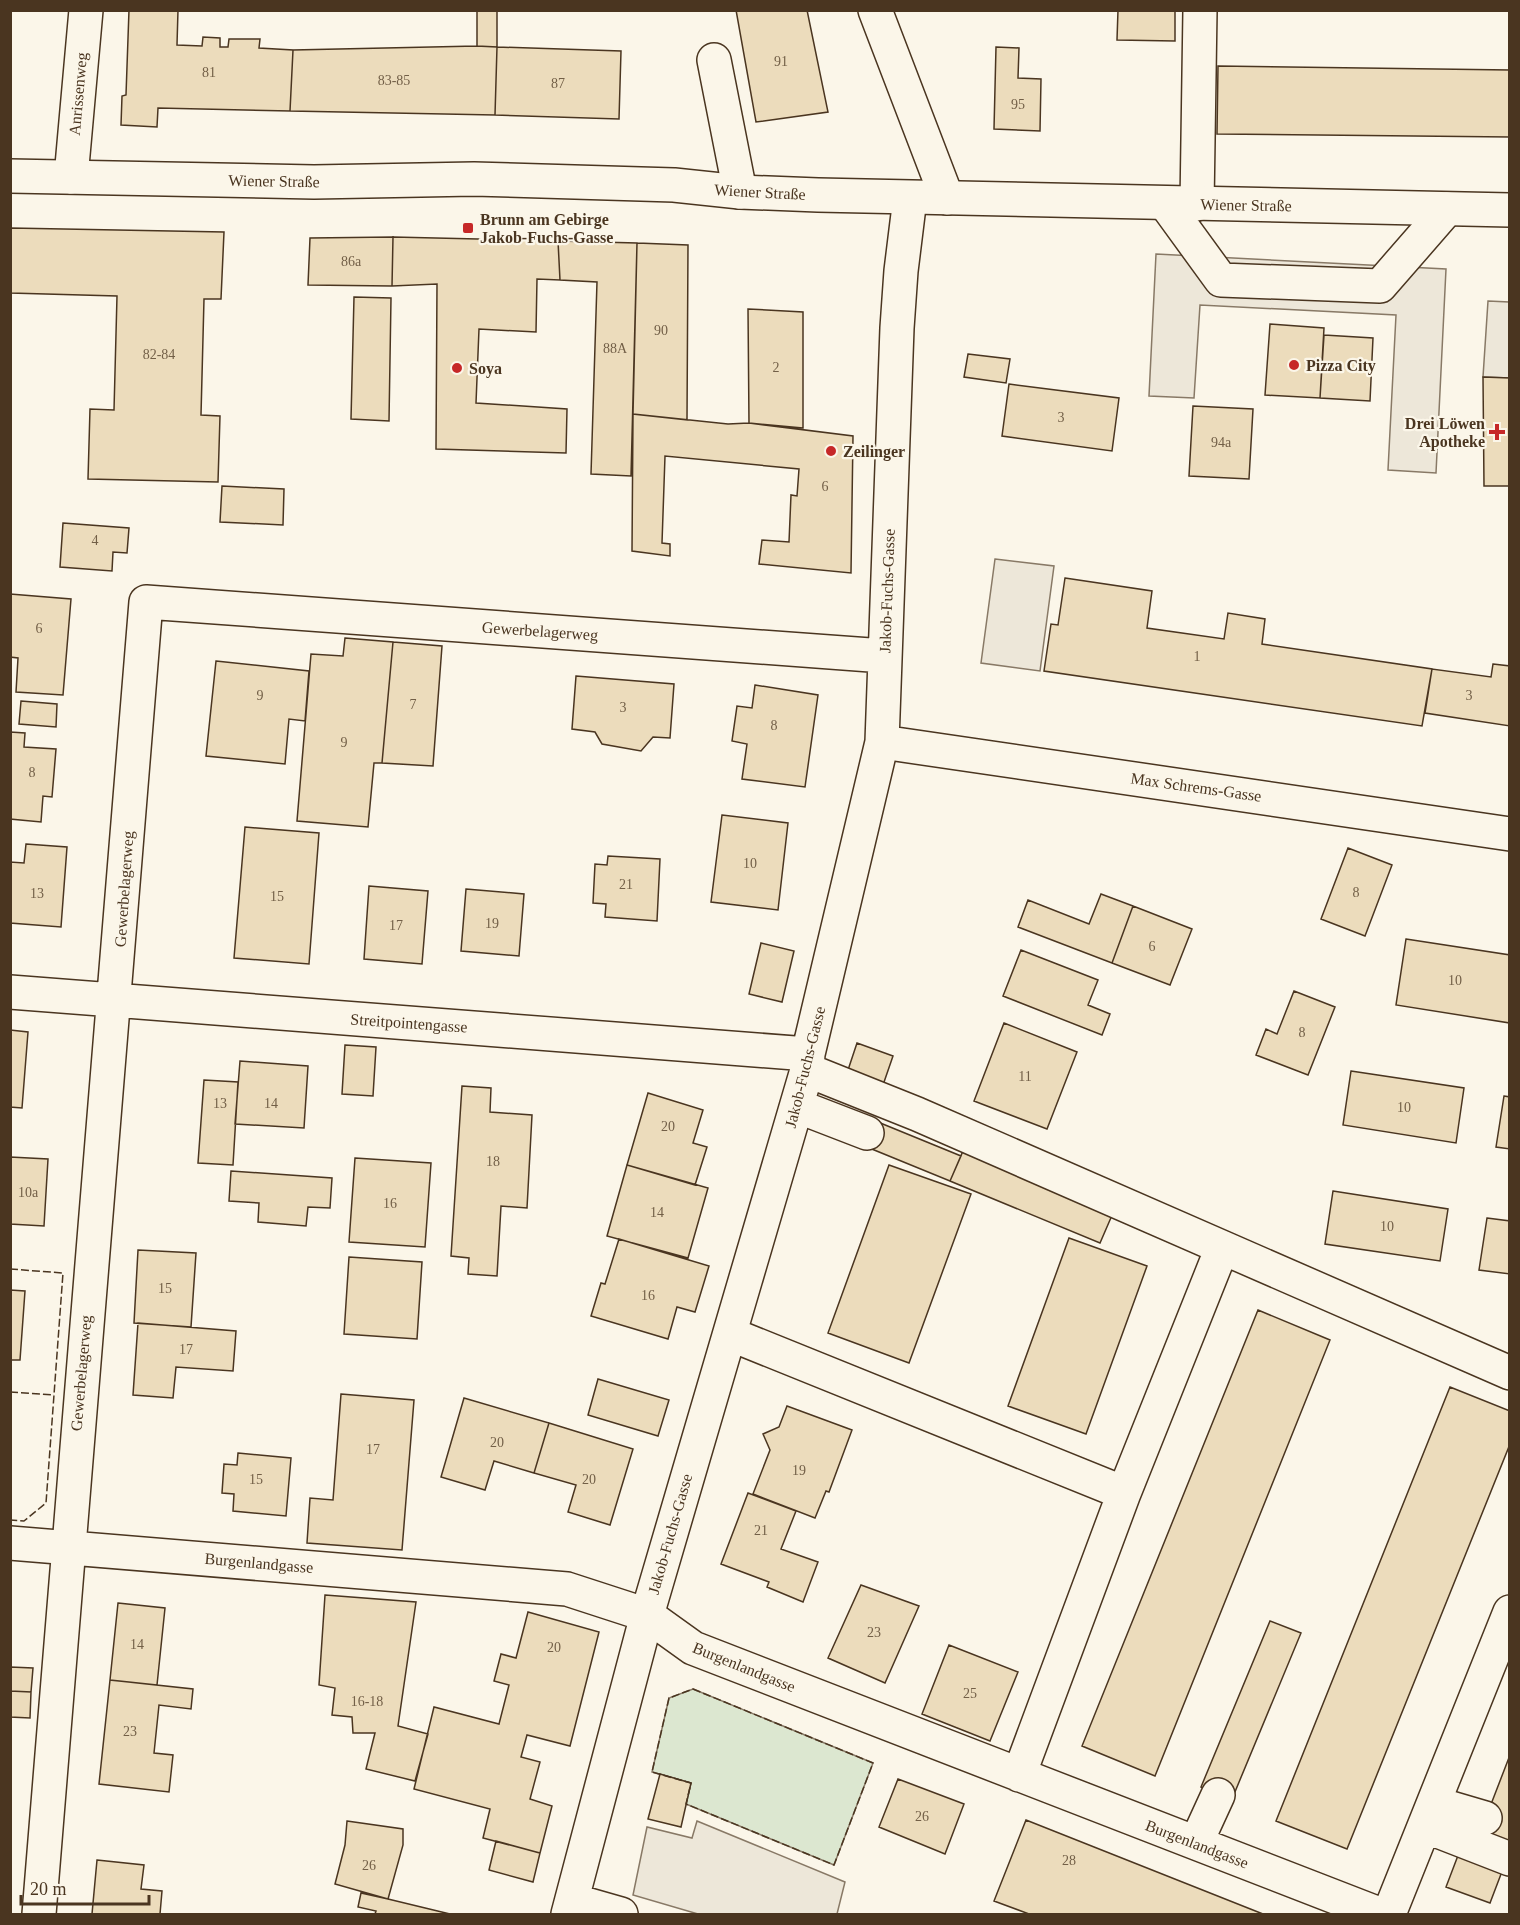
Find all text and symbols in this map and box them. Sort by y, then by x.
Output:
street label: Anrissenweg [66,52,91,136]
house number: 91 [774,54,788,69]
house number: 81 [202,65,216,80]
house number: 83-85 [378,73,410,88]
house number: 87 [551,76,565,91]
house number: 95 [1011,97,1025,112]
street label: Wiener Straße [228,172,320,190]
street label: Wiener Straße [714,181,806,203]
street label: Wiener Straße [1200,196,1292,214]
place label: Brunn am Gebirge Jakob-Fuchs-Gasse [480,211,613,246]
marker: Brunn am Gebirge Jakob-Fuchs-Gasse [461,221,475,235]
house number: 86a [341,254,362,269]
house number: 90 [654,323,668,338]
house number: 88A [603,341,628,356]
house number: 82-84 [143,347,175,362]
place label: Pizza City [1306,357,1376,375]
marker: Pizza City [1287,358,1301,372]
place label: Soya [469,360,502,378]
house number: 2 [773,360,780,375]
marker: Soya [450,361,464,375]
house number: 3 [1058,410,1065,425]
place label: Drei Löwen Apotheke [1405,415,1485,451]
marker: Drei Löwen Apotheke [1490,425,1504,439]
house number: 94a [1211,435,1232,450]
place label: Zeilinger [843,443,905,461]
marker: Zeilinger [824,444,838,458]
house number: 6 [822,479,829,494]
street label: Jakob-Fuchs-Gasse [876,529,898,653]
house number: 4 [92,533,99,548]
street label: Gewerbelagerweg [481,618,599,645]
house number: 6 [36,621,43,636]
house number: 1 [1194,649,1201,664]
house number: 9 [257,688,264,703]
house number: 3 [1466,688,1473,703]
house number: 7 [410,697,417,712]
house number: 3 [620,700,627,715]
house number: 8 [771,718,778,733]
house number: 9 [341,735,348,750]
house number: 8 [29,765,36,780]
street label: Max Schrems-Gasse [1129,769,1263,805]
street label: Gewerbelagerweg [111,830,138,948]
house number: 10 [743,856,757,871]
house number: 21 [619,877,633,892]
house number: 8 [1353,885,1360,900]
house number: 13 [30,886,44,901]
house number: 15 [270,889,284,904]
house number: 19 [485,916,499,931]
house number: 17 [389,918,403,933]
house number: 6 [1149,939,1156,954]
house number: 10 [1448,973,1462,988]
street label: Jakob-Fuchs-Gasse [782,1005,828,1129]
street label: Streitpointengasse [350,1010,468,1037]
house number: 8 [1299,1025,1306,1040]
house number: 11 [1018,1069,1032,1084]
house number: 13 [213,1096,227,1111]
house number: 14 [264,1096,278,1111]
house number: 10 [1397,1100,1411,1115]
house number: 20 [661,1119,675,1134]
house number: 18 [486,1154,500,1169]
house number: 10a [18,1185,39,1200]
house number: 16 [383,1196,397,1211]
house number: 14 [650,1205,664,1220]
house number: 10 [1380,1219,1394,1234]
house number: 15 [158,1281,172,1296]
house number: 16 [641,1288,655,1303]
street label: Gewerbelagerweg [67,1314,96,1432]
house number: 17 [179,1342,193,1357]
house number: 20 [490,1435,504,1450]
house number: 17 [366,1442,380,1457]
house number: 19 [792,1463,806,1478]
house number: 15 [249,1472,263,1487]
house number: 20 [582,1472,596,1487]
street label: Jakob-Fuchs-Gasse [645,1472,695,1596]
house number: 21 [754,1523,768,1538]
street label: Burgenlandgasse [204,1550,314,1577]
house number: 23 [867,1625,881,1640]
house number: 14 [130,1637,144,1652]
street label: Burgenlandgasse [690,1639,798,1696]
house number: 20 [547,1640,561,1655]
house number: 25 [963,1686,977,1701]
house number: 16-18 [351,1694,383,1709]
house number: 23 [123,1724,137,1739]
house number: 26 [915,1809,929,1824]
street label: Burgenlandgasse [1143,1817,1251,1872]
house number: 28 [1062,1853,1076,1868]
house number: 26 [362,1858,376,1873]
scale bar [21,1868,148,1906]
text: 20 m [30,1879,67,1899]

